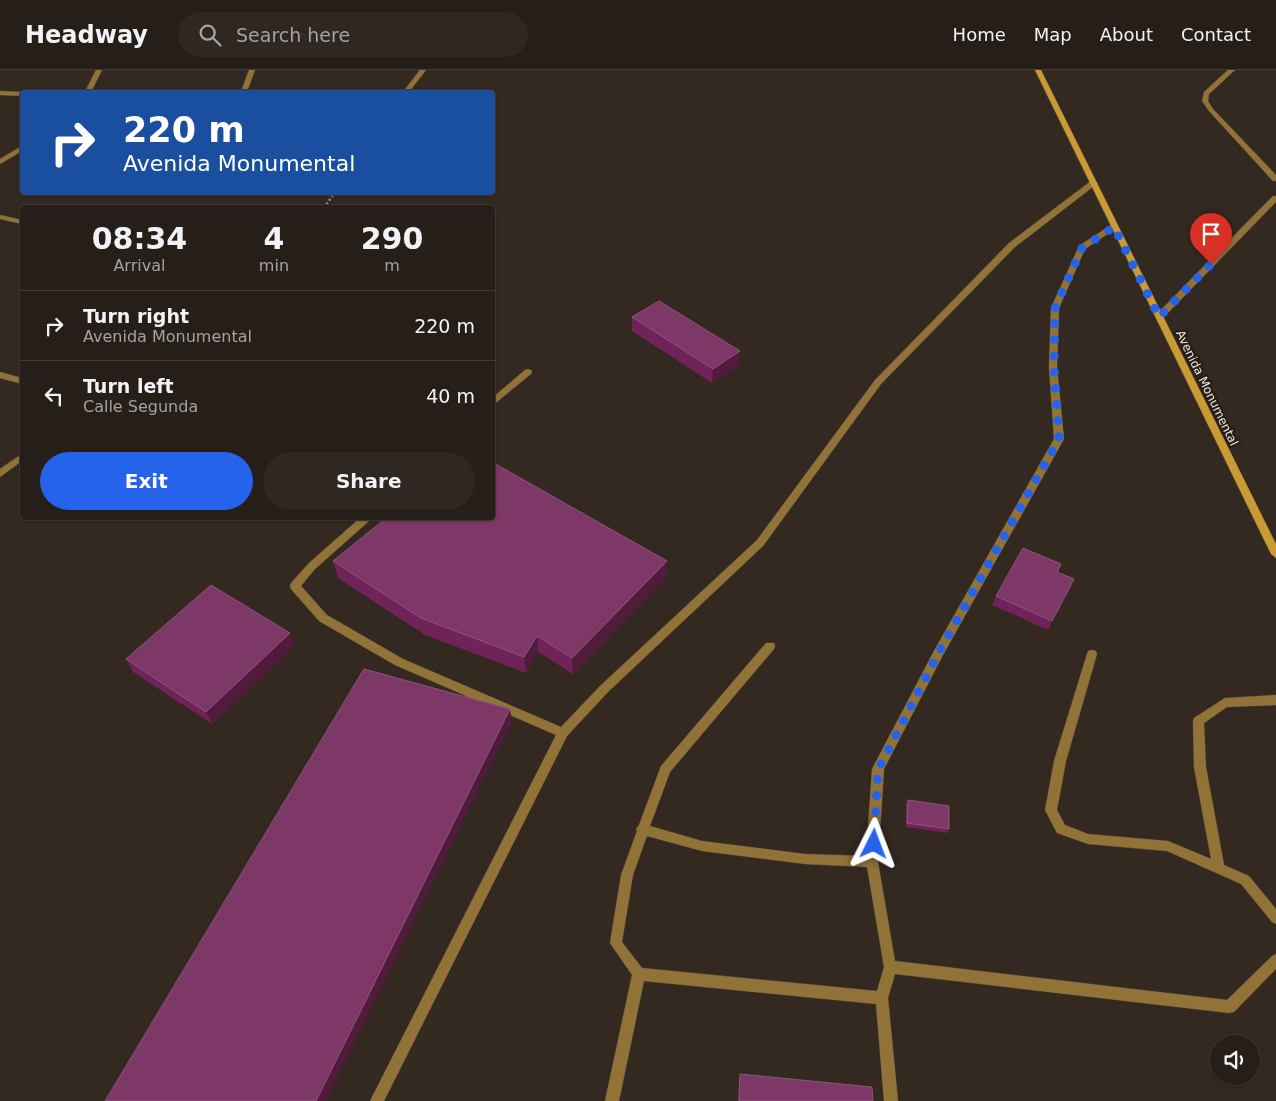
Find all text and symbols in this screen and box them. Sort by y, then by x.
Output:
search box [178,12,528,57]
text: Headway [25,21,148,49]
icon: search [196,21,224,49]
text: Search here [236,24,350,46]
text: Home [953,24,1006,45]
text: Map [1034,24,1072,45]
text: About [1100,24,1153,45]
text: Contact [1181,24,1251,45]
icon: right [40,110,105,175]
text: 220 m [123,110,245,150]
text: Avenida Monumental [123,151,355,176]
pin [1190,213,1232,264]
icon: arrive [1197,220,1225,248]
text: 08:34 [92,221,187,256]
text: 4 [263,221,284,256]
text: 290 [361,221,423,256]
text: Arrival [113,256,165,275]
text: min [259,256,289,275]
text: m [384,256,400,275]
text: Turn right [83,305,189,327]
icon: right [40,312,68,340]
text: 220 m [414,315,475,337]
text: Avenida Monumental [83,327,252,346]
street label: Avenida Monumental [1173,328,1241,448]
text: Turn left [83,375,174,397]
icon: left [40,382,68,410]
text: 40 m [426,385,475,407]
text: Calle Segunda [83,397,198,416]
button: Exit [40,452,253,510]
button: Share [263,452,475,510]
position arrow [847,817,899,869]
map controls [1210,1035,1260,1085]
button: sound [1210,1035,1260,1085]

